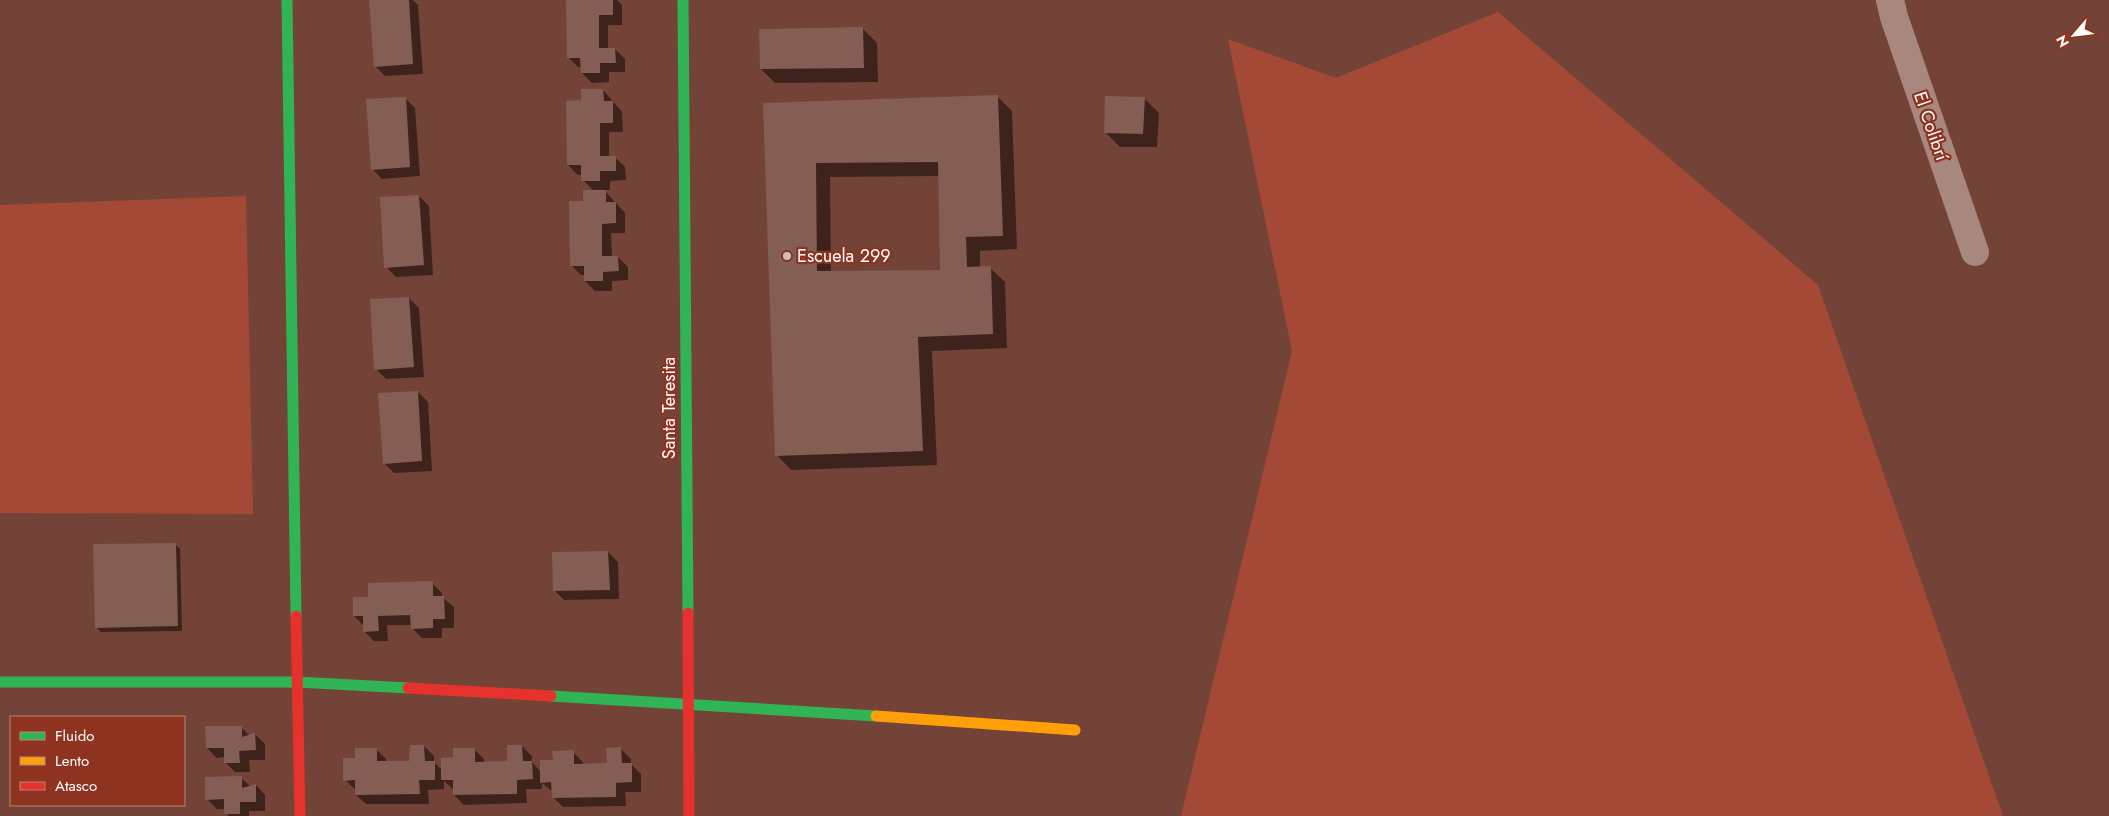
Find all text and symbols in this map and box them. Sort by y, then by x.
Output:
north arrow [2049,10,2099,60]
text: N [2051,31,2074,51]
street label: El Colibrí [1907,88,1955,165]
place label: Escuela 299 [797,243,891,269]
marker: Escuela 299 [781,250,793,262]
street label: Santa Teresita [656,357,682,459]
legend [10,716,185,806]
text: Fluido [55,725,94,747]
text: Lento [55,750,89,772]
text: Atasco [55,775,97,797]

